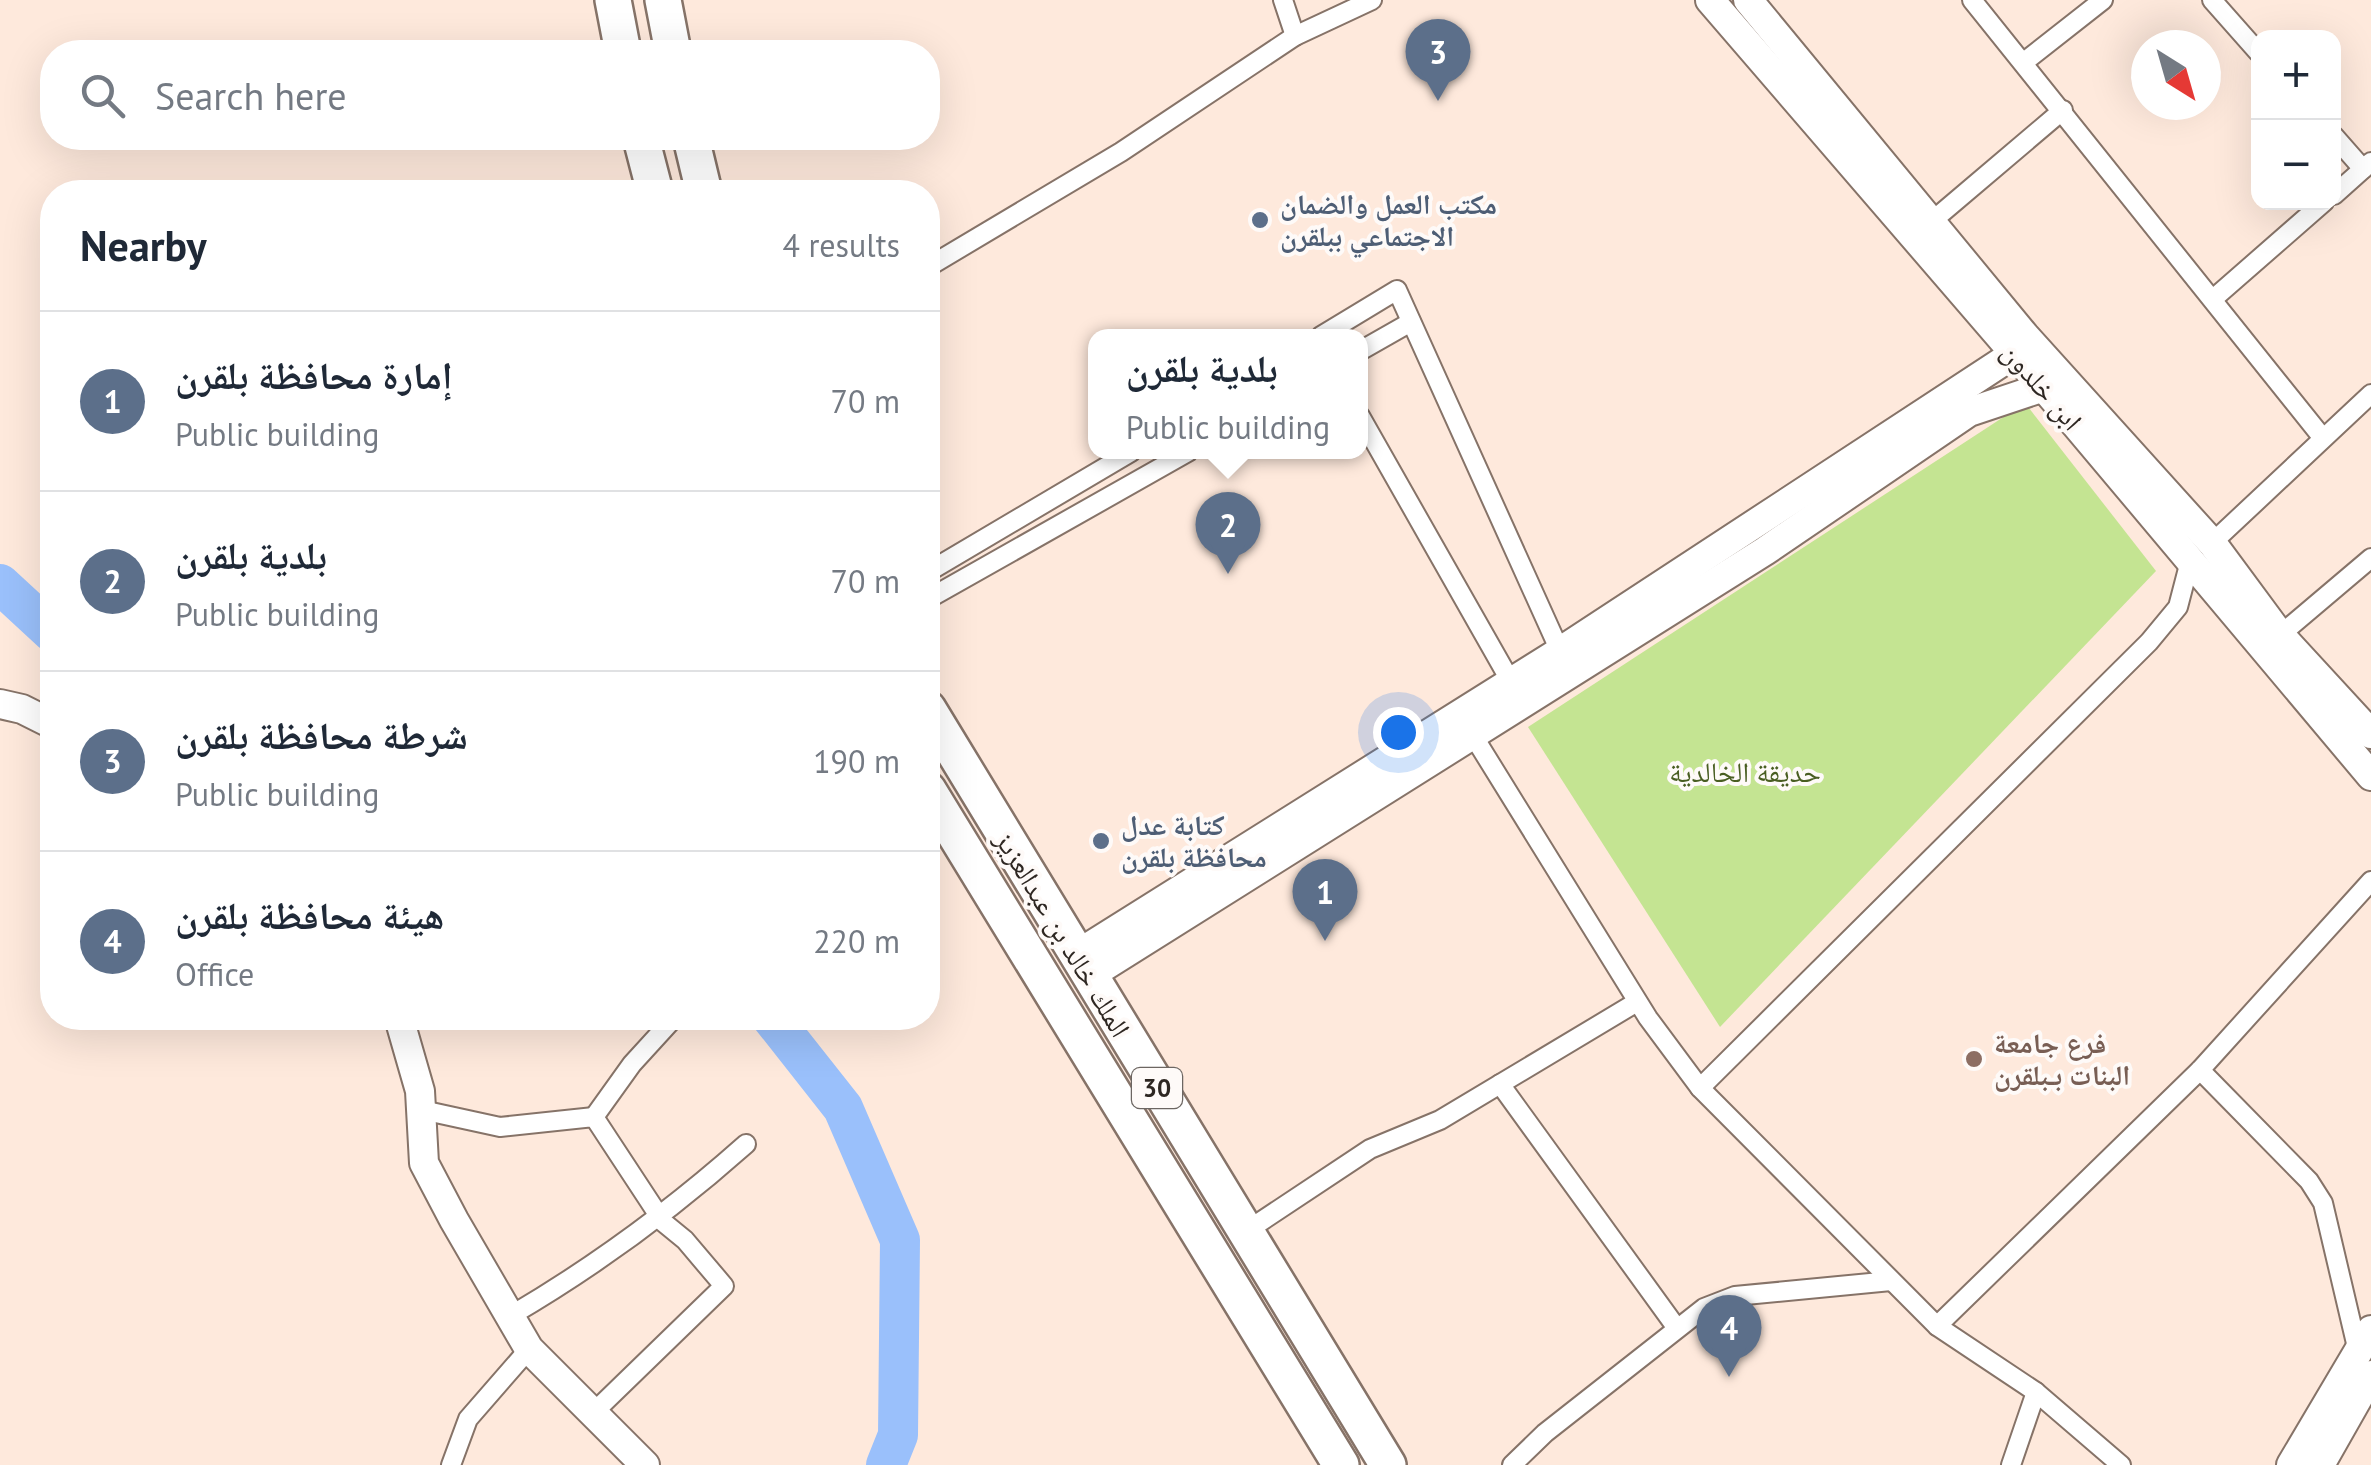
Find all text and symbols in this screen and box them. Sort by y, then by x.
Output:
pin: 3 [1406,18,1470,101]
north arrow [2131,30,2221,120]
map controls [2251,30,2341,210]
button: + [2251,30,2341,120]
search box [40,40,940,150]
icon: search [75,68,130,123]
text: Search here [155,71,347,120]
button: − [2251,120,2341,210]
place label: مكتب العمل والضمان الاجتماعي ببلقرن [1280,185,1497,259]
marker: مكتب العمل والضمان الاجتماعي ببلقرن [1249,209,1271,231]
text: Nearby [80,218,207,273]
text: 4 results [782,224,900,266]
popup [1088,329,1368,459]
street label: ابن خلدون [1994,334,2091,438]
text: بلدية بلقرن [1126,343,1278,392]
text: إمارة محافظة بلقرن [175,350,452,399]
text: 1 [103,380,122,422]
text: 70 m [831,380,900,422]
text: Public building [1126,406,1330,448]
text: Public building [175,413,379,455]
pin: 2 [1196,492,1260,574]
text: بلدية بلقرن [175,530,327,579]
text: 2 [103,560,122,602]
text: 70 m [831,560,900,602]
text: Public building [175,593,379,635]
your location [1373,707,1424,758]
text: شرطة محافظة بلقرن [175,710,468,759]
text: 3 [103,740,122,782]
text: 190 m [813,740,900,782]
park label: حديقة الخالدية [1669,753,1821,790]
text: Public building [175,773,379,815]
place label: كتابة عدل محافظة بلقرن [1121,806,1267,875]
street label: الملك خالد بن عبدالعزيز [987,823,1140,1044]
marker: كتابة عدل محافظة بلقرن [1090,830,1112,852]
pin: 1 [1292,858,1358,941]
text: هيئة محافظة بلقرن [175,890,444,939]
text: 4 [103,920,122,962]
text: 220 m [813,920,900,962]
text: Office [175,953,254,995]
place label: فرع جامعة البنات بـبلقرن [1994,1024,2130,1093]
marker: فرع جامعة البنات بـبلقرن [1963,1048,1985,1070]
road number: 30 [1132,1068,1182,1108]
pin: 4 [1696,1294,1762,1377]

